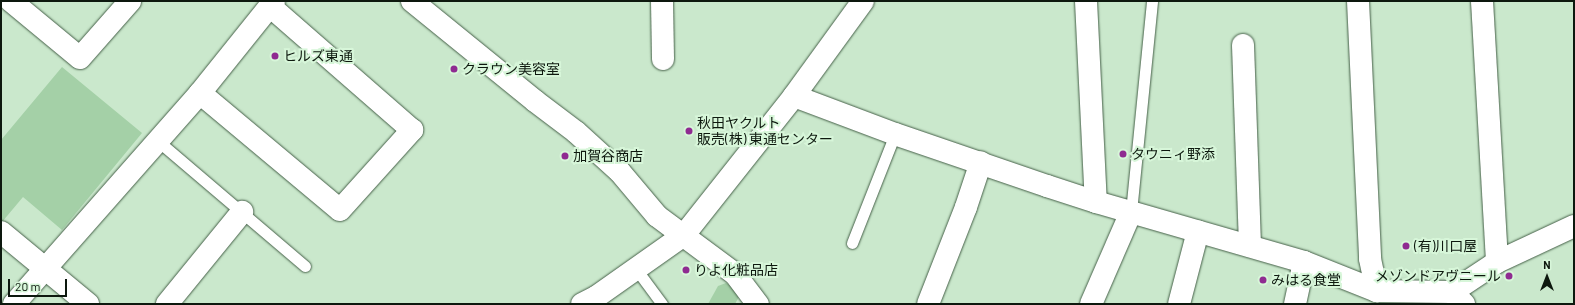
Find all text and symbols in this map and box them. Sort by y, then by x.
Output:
place label: ヒルズ東通 [283,48,353,64]
marker: ヒルズ東通 [270,51,280,61]
place label: クラウン美容室 [462,61,560,77]
marker: クラウン美容室 [449,64,459,74]
place label: 秋田ヤクルト 販売(株) 東通センター [697,115,833,148]
marker: 秋田ヤクルト 販売(株) 東通センター [684,126,694,136]
place label: タウニィ野添 [1131,146,1215,162]
place label: 加賀谷商店 [573,148,643,164]
marker: タウニィ野添 [1118,149,1128,159]
marker: 加賀谷商店 [560,151,570,161]
place label: (有)川口屋 [1414,238,1477,254]
marker: (有)川口屋 [1401,241,1411,251]
north arrow [1527,257,1567,297]
text: N [1543,258,1551,271]
place label: りよ化粧品店 [694,262,778,278]
marker: りよ化粧品店 [681,265,691,275]
place label: メゾンドアヴニール [1375,268,1501,284]
scale bar [10,271,69,297]
marker: メゾンドアヴニール [1504,271,1514,281]
place label: みはる食堂 [1271,272,1341,288]
marker: みはる食堂 [1258,275,1268,285]
text: 20 m [15,279,41,293]

